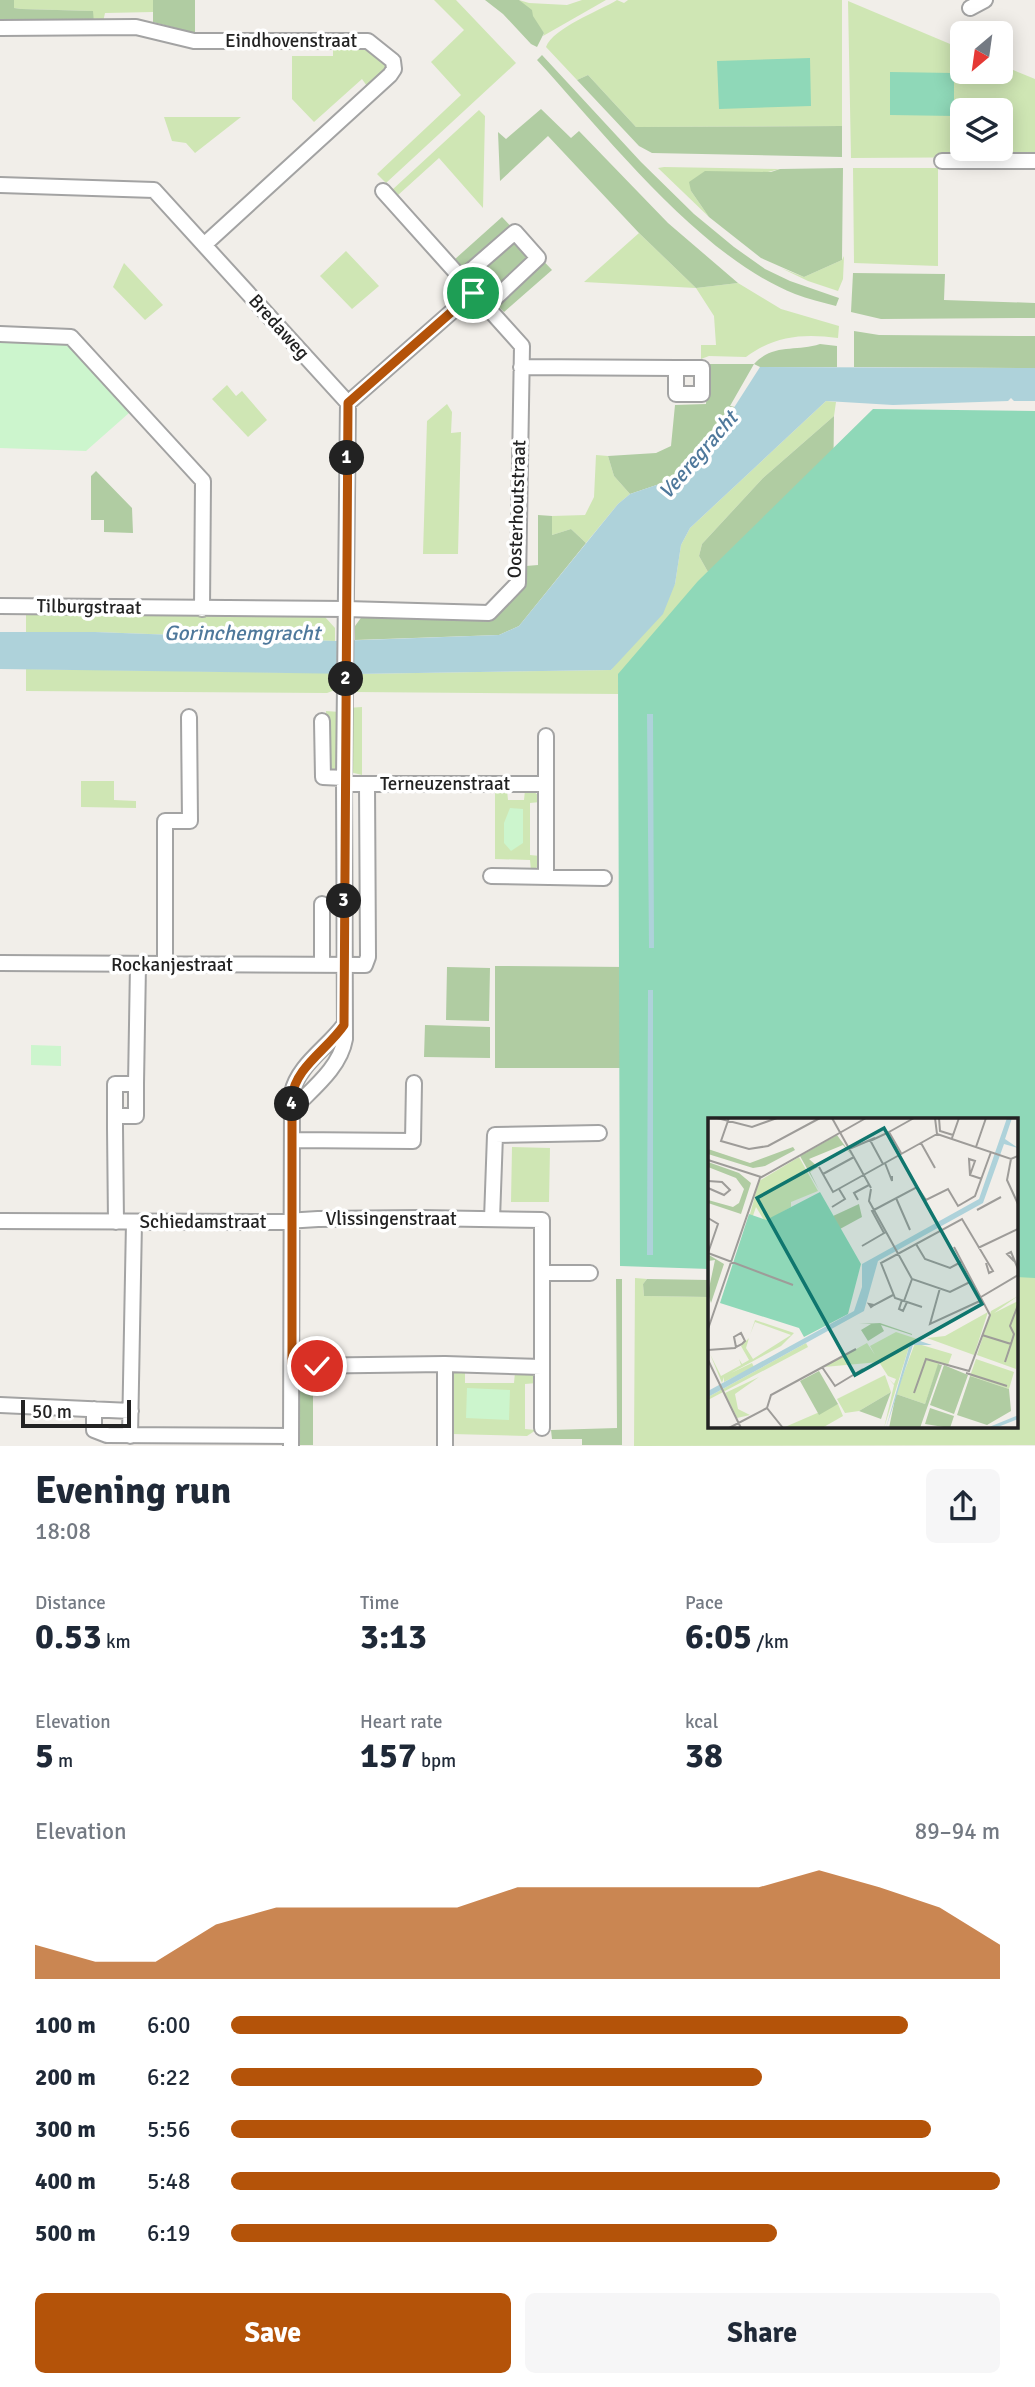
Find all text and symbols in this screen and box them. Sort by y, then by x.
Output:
north arrow [950,21,1013,84]
map controls [950,21,1013,161]
street label: Eindhovenstraat [225,29,357,53]
button: layers [950,98,1013,161]
pin [443,263,503,323]
icon: arrive [454,274,492,312]
street label: Bredaweg [243,289,315,365]
water label: Veeregracht [653,404,745,504]
street label: Oosterhoutstraat [503,439,531,579]
pin: 1 [330,440,364,476]
text: 1 [341,445,352,469]
street label: Tilburgstraat [36,594,142,620]
water label: Gorinchemgracht [164,620,323,646]
pin: 2 [328,662,364,696]
text: 2 [340,666,351,690]
street label: Terneuzenstraat [380,772,510,796]
pin: 3 [326,884,362,918]
text: 3 [338,888,349,912]
street label: Rockanjestraat [111,953,233,977]
pin: 4 [274,1086,310,1122]
text: 4 [286,1091,297,1115]
inset map [708,1118,1018,1428]
street label: Vlissingenstraat [325,1207,457,1231]
street label: Schiedamstraat [140,1210,267,1234]
pin [287,1336,347,1396]
icon: check [298,1347,336,1385]
scale bar [21,1396,131,1428]
text: 50 m [32,1400,72,1424]
text: Evening run [35,1467,231,1514]
button: share [926,1469,1000,1543]
text: 18:08 [35,1517,91,1546]
text: Distance [35,1591,106,1615]
text: Time [360,1591,399,1615]
text: Pace [685,1591,723,1615]
text: 0.53 [35,1615,102,1658]
text: 3:13 [360,1615,427,1658]
text: 6:05 [685,1615,752,1658]
text: km [102,1630,131,1654]
text: /km [752,1630,789,1654]
text: Elevation [35,1710,111,1734]
text: Heart rate [360,1710,442,1734]
text: kcal [685,1710,718,1734]
text: 5 [35,1734,54,1777]
text: 157 [360,1734,417,1777]
text: 38 [685,1734,723,1777]
text: m [54,1749,73,1773]
text: bpm [417,1749,456,1773]
text: Elevation [35,1817,127,1846]
text: 89–94 m [915,1817,1000,1846]
text: 100 m [35,2011,96,2040]
text: 6:00 [147,2011,190,2040]
text: 200 m [35,2063,96,2092]
text: 6:22 [147,2063,190,2092]
text: 300 m [35,2115,96,2144]
text: 5:56 [147,2115,190,2144]
text: 400 m [35,2167,96,2196]
text: 5:48 [147,2167,190,2196]
text: 500 m [35,2219,96,2248]
text: 6:19 [147,2219,190,2248]
button: Save [35,2293,511,2373]
button: Share [525,2293,1000,2373]

